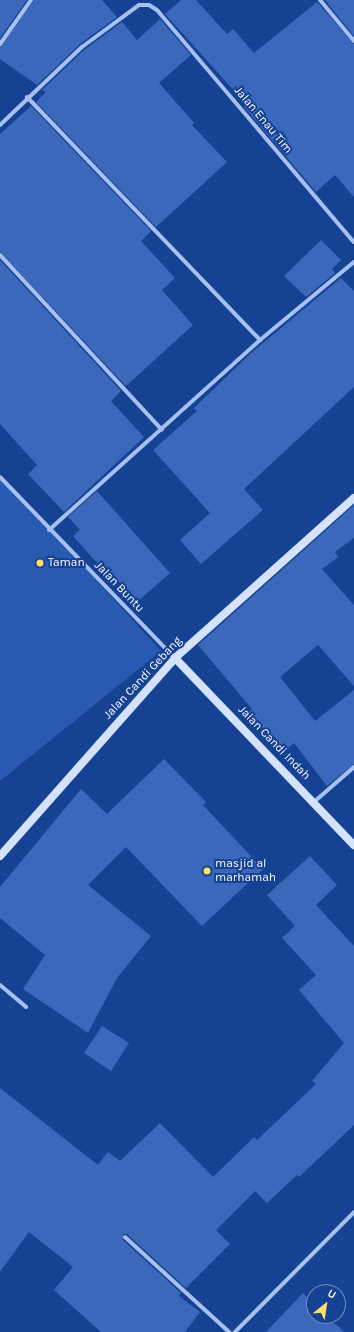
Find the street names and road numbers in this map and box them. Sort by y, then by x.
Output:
street label: Jalan Enau Tim [231,84,295,156]
street label: Jalan Buntu [91,559,147,615]
street label: Jalan Candi Gebang [101,634,185,722]
street label: Jalan Candi Indah [235,703,313,783]

